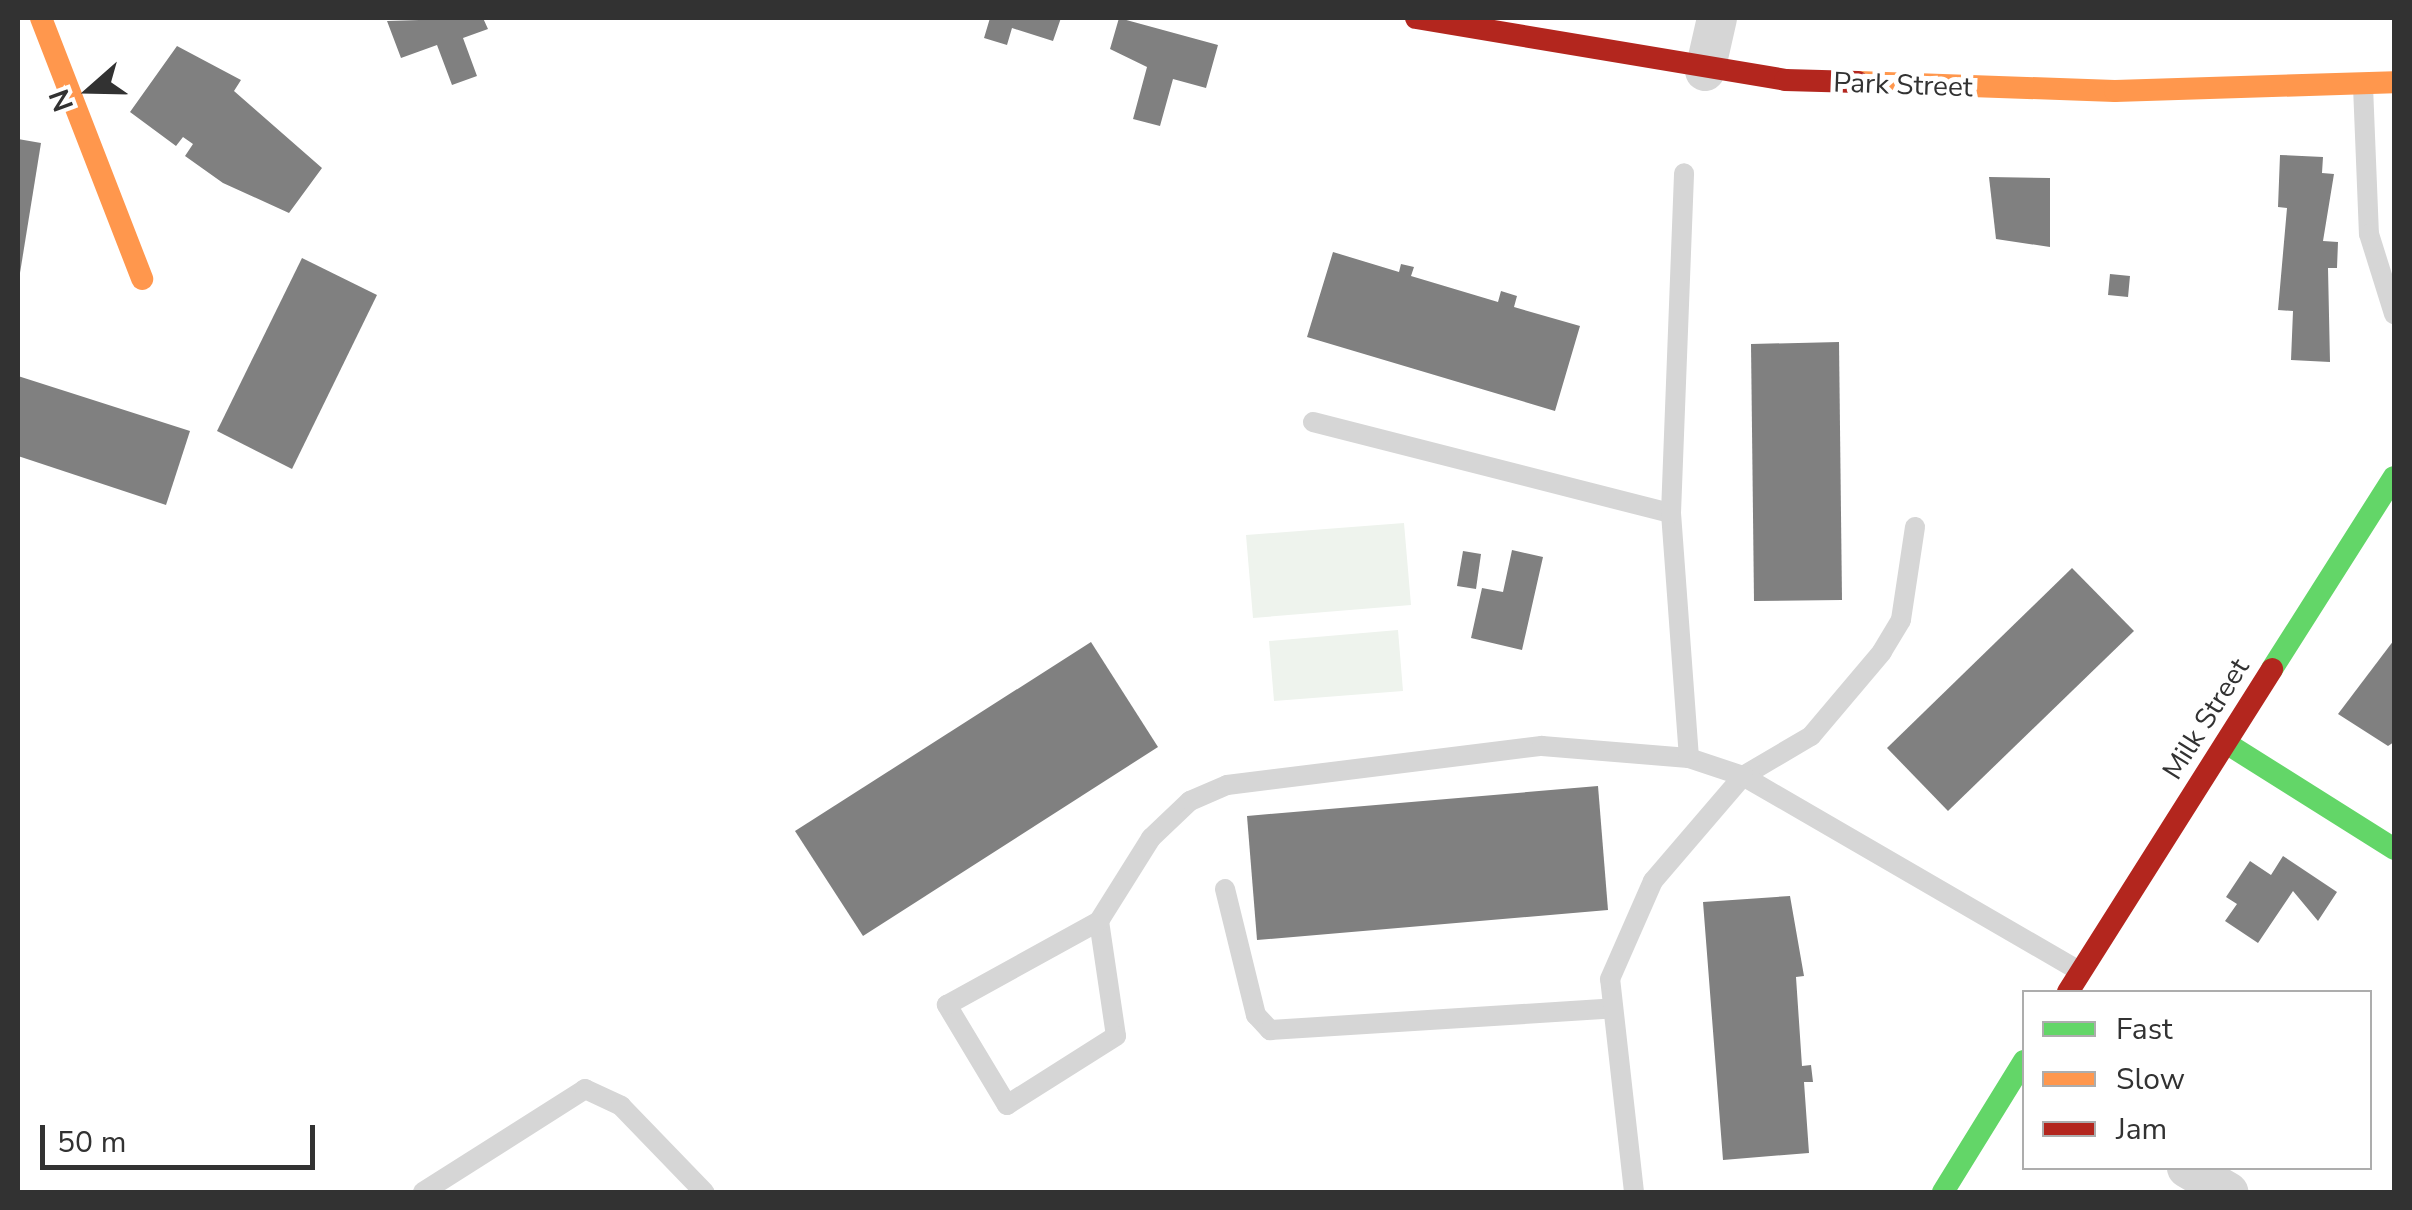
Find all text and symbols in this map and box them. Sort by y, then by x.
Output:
north arrow [40,40,140,140]
street label: Park Street [1833,66,1973,104]
text: N [40,84,83,117]
street label: Milk Street [2156,652,2256,786]
legend [2022,990,2372,1170]
text: Fast [2116,1009,2173,1050]
text: Slow [2116,1059,2185,1100]
scale bar [45,1105,320,1167]
text: Jam [2116,1109,2167,1150]
text: 50 m [57,1122,126,1163]

